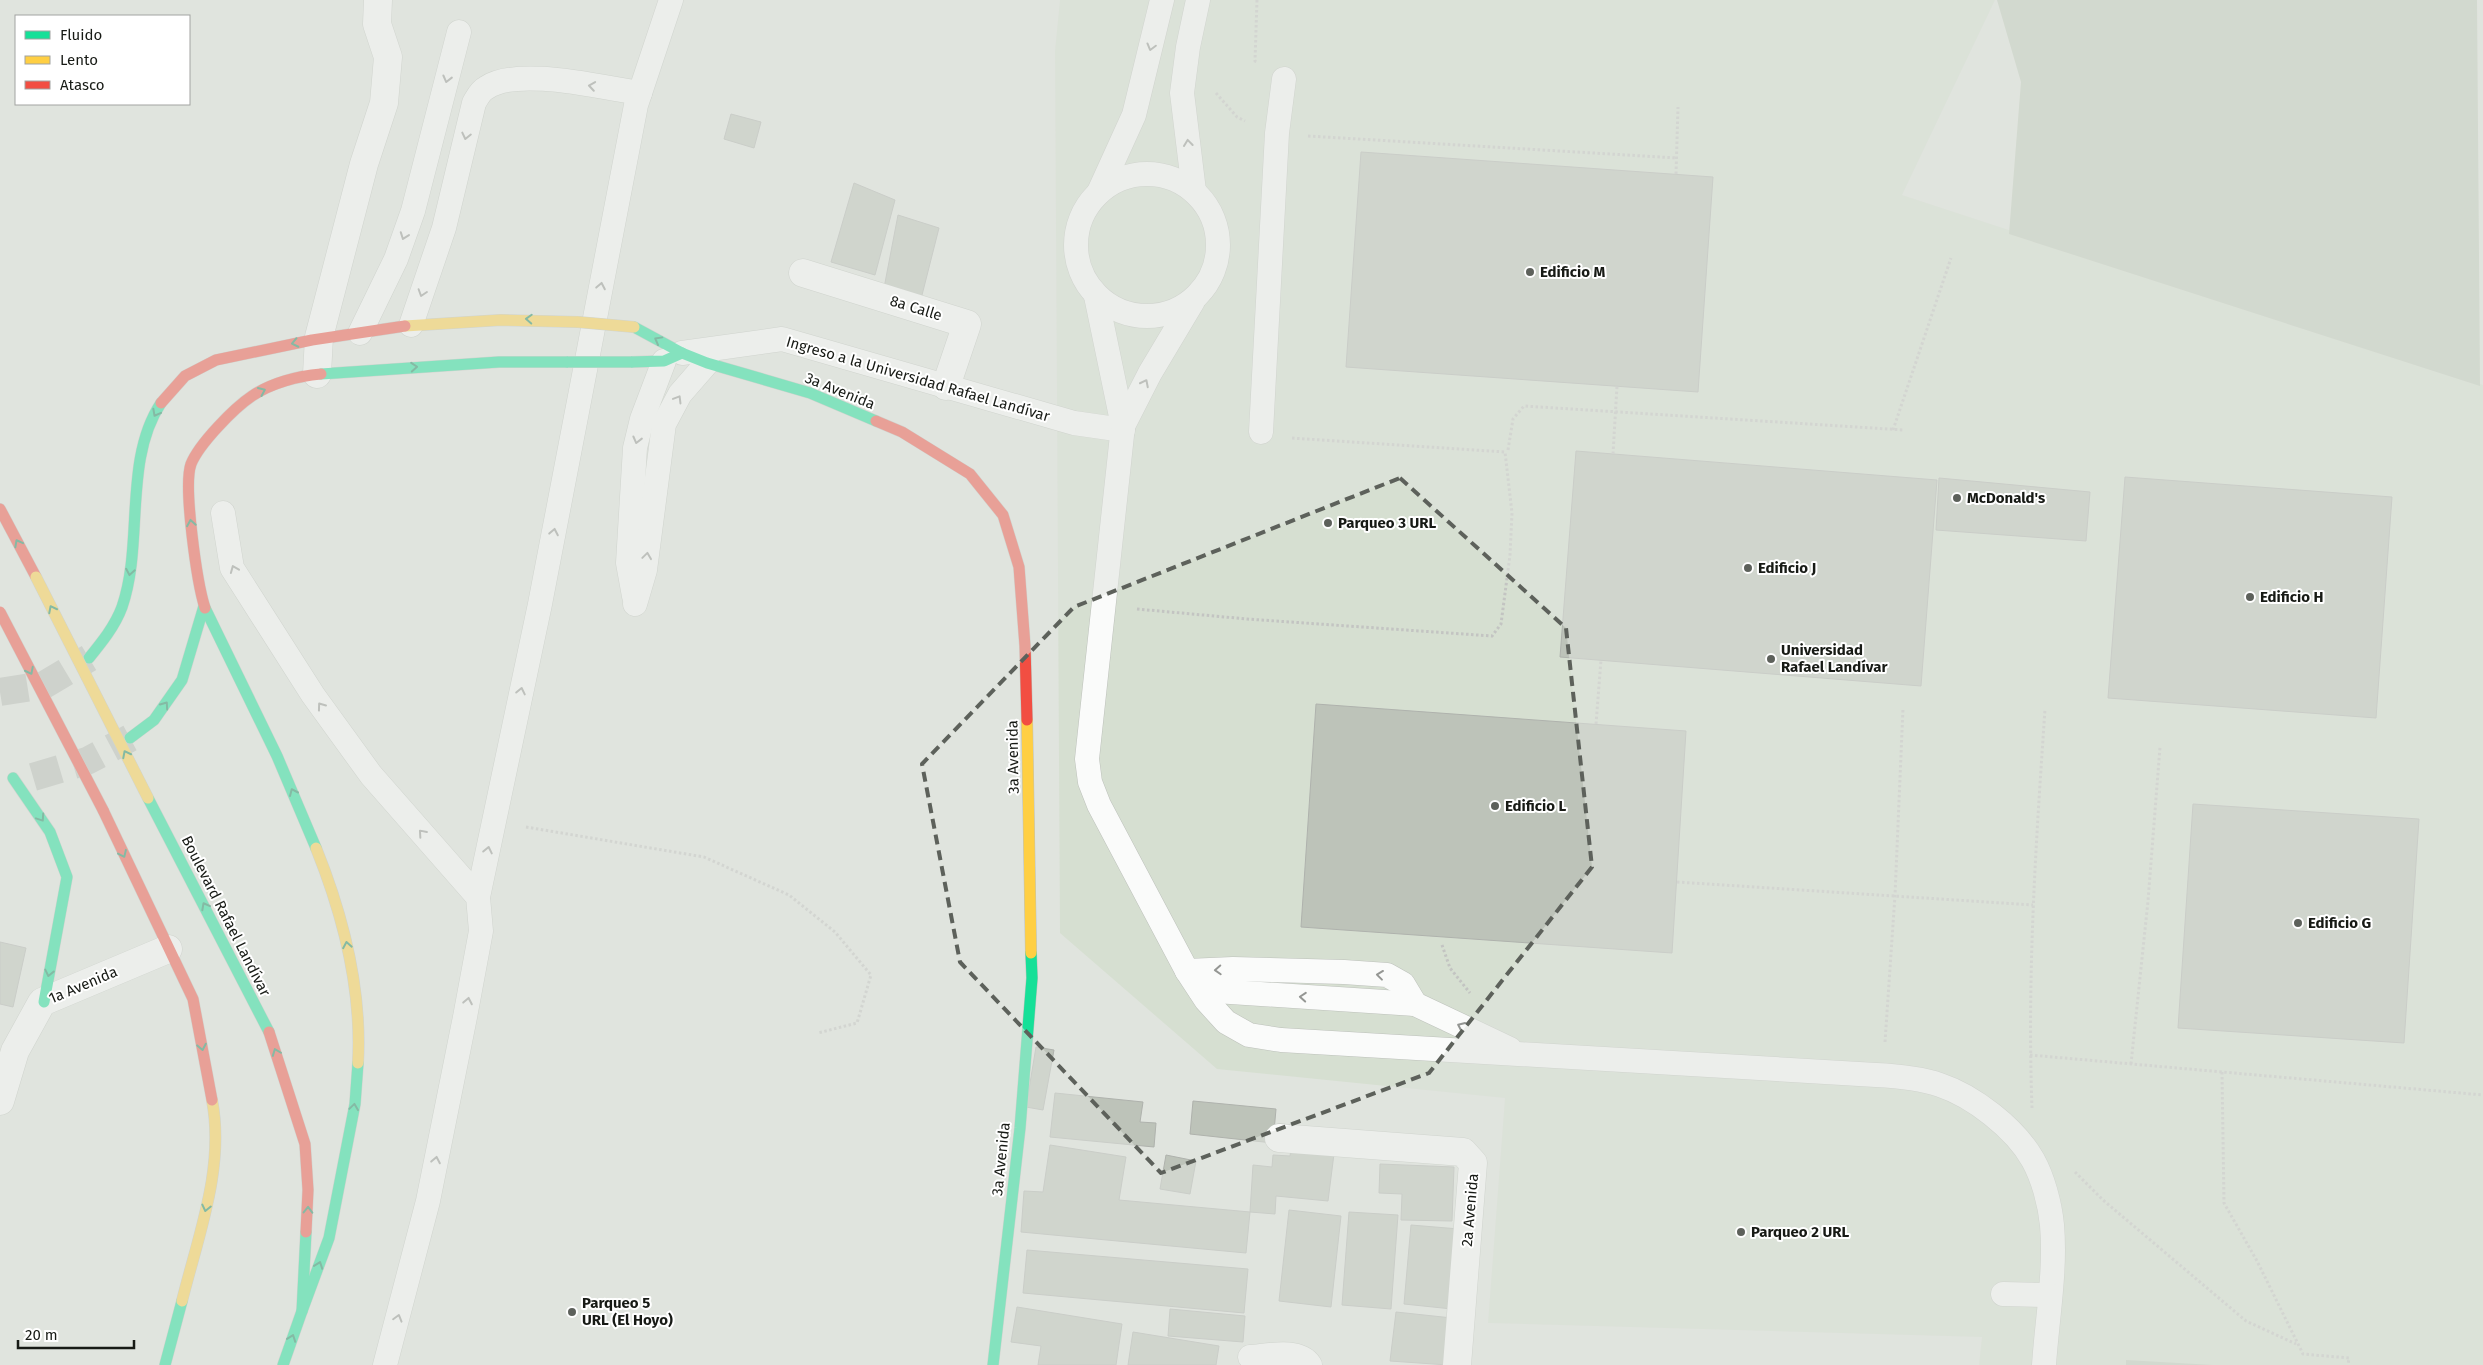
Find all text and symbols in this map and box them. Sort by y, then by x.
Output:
legend [15,15,190,105]
text: Fluido [60,26,102,44]
one-way arrow [1146,43,1157,52]
text: Lento [60,51,98,69]
one-way arrow [442,75,452,83]
text: Atasco [60,76,105,94]
one-way arrow [588,81,596,92]
one-way arrow [461,132,472,141]
one-way arrow [1183,138,1194,146]
one-way arrow [400,231,410,240]
place label: Edificio M [1540,263,1606,281]
marker: Edificio M [1524,266,1536,278]
one-way arrow [595,282,606,290]
one-way arrow [418,288,428,296]
street label: 8a Calle [888,292,944,324]
one-way arrow [525,314,533,325]
street label: Ingreso a la Universidad Rafael Landívar [784,333,1052,425]
one-way arrow [654,336,663,346]
one-way arrow [290,337,299,347]
one-way arrow [410,362,418,373]
street label: 3a Avenida [802,369,878,413]
one-way arrow [1139,379,1149,388]
one-way arrow [257,387,266,398]
one-way arrow [671,395,681,404]
one-way arrow [153,407,163,416]
one-way arrow [632,436,643,445]
place label: McDonald's [1967,489,2045,507]
marker: McDonald's [1951,492,1963,504]
place label: Parqueo 3 URL [1338,514,1437,532]
marker: Parqueo 3 URL [1322,517,1334,529]
one-way arrow [186,519,197,527]
one-way arrow [548,527,558,536]
one-way arrow [14,540,24,549]
one-way arrow [641,552,652,560]
place label: Edificio J [1758,559,1816,577]
marker: Edificio J [1742,562,1754,574]
one-way arrow [230,565,240,574]
one-way arrow [125,568,135,576]
place label: Edificio H [2260,588,2324,606]
marker: Edificio H [2244,591,2256,603]
one-way arrow [48,606,58,615]
place label: Universidad Rafael Landívar [1781,641,1888,676]
marker: Universidad Rafael Landívar [1765,653,1777,665]
one-way arrow [24,665,34,674]
one-way arrow [515,686,526,695]
one-way arrow [159,701,168,710]
one-way arrow [318,702,327,711]
street label: 3a Avenida [1003,720,1023,794]
one-way arrow [122,750,132,759]
one-way arrow [289,788,300,797]
place label: Edificio L [1505,797,1567,815]
marker: Edificio L [1489,800,1501,812]
one-way arrow [35,812,44,822]
one-way arrow [418,829,427,838]
street label: Boulevard Rafael Landívar [178,833,274,1000]
one-way arrow [482,845,493,854]
one-way arrow [117,849,128,858]
one-way arrow [201,903,211,912]
place label: Edificio G [2308,914,2371,932]
marker: Edificio G [2292,917,2304,929]
one-way arrow [343,941,353,950]
street label: 1a Avenida [46,962,120,1008]
one-way arrow [1213,964,1221,975]
one-way arrow [45,969,55,978]
one-way arrow [1375,970,1383,981]
one-way arrow [1299,992,1307,1003]
one-way arrow [463,997,473,1005]
one-way arrow [1457,1022,1466,1032]
one-way arrow [197,1043,207,1051]
one-way arrow [272,1048,283,1057]
one-way arrow [348,1102,358,1111]
street label: 3a Avenida [988,1121,1014,1197]
one-way arrow [430,1156,441,1165]
street label: 2a Avenida [1458,1173,1482,1247]
one-way arrow [201,1203,212,1212]
one-way arrow [303,1206,313,1214]
place label: Parqueo 2 URL [1751,1223,1850,1241]
marker: Parqueo 2 URL [1735,1226,1747,1238]
one-way arrow [313,1261,323,1270]
place label: Parqueo 5 URL (El Hoyo) [582,1294,673,1329]
marker: Parqueo 5 URL (El Hoyo) [566,1306,578,1318]
one-way arrow [393,1315,403,1323]
scale bar [18,1318,134,1350]
text: 20 m [25,1326,58,1344]
one-way arrow [286,1334,296,1343]

